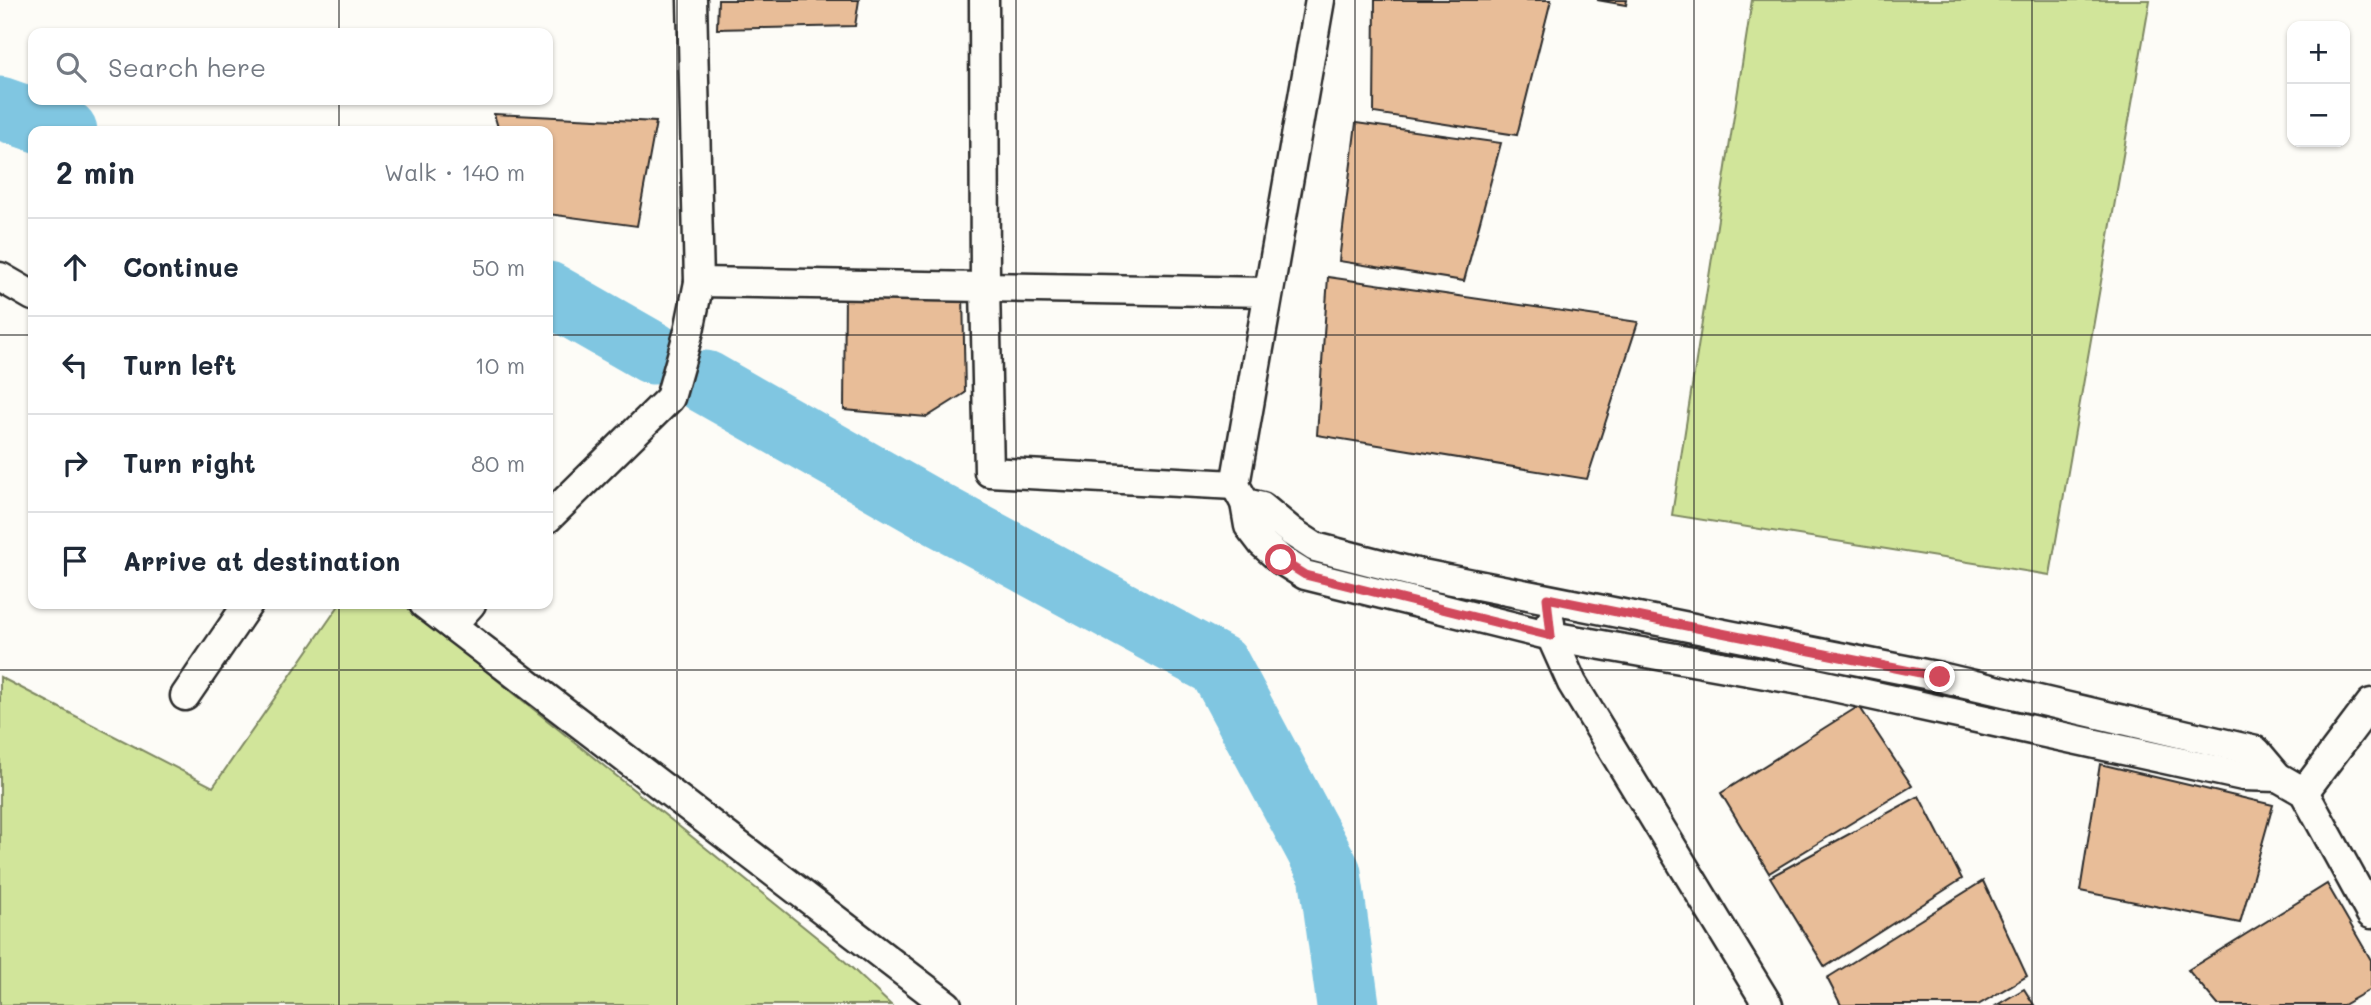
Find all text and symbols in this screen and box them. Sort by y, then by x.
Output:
map controls [2287,21,2350,147]
button: + [2287,21,2350,84]
search box [28,28,553,105]
icon: search [52,48,90,86]
text: Search here [108,50,266,84]
button: − [2287,84,2350,147]
text: 2 min [56,152,135,192]
text: Walk · 140 m [384,157,525,187]
icon: ahead [56,248,94,286]
text: Continue [123,250,239,284]
text: 50 m [472,252,525,282]
icon: left [56,346,94,384]
text: Turn left [123,348,236,382]
text: 10 m [475,350,525,380]
icon: right [56,444,94,482]
text: Turn right [123,446,256,480]
text: 80 m [471,448,525,478]
icon: arrive [56,542,94,580]
text: Arrive at destination [123,544,400,578]
route start [1265,544,1296,575]
route end [1924,661,1955,692]

